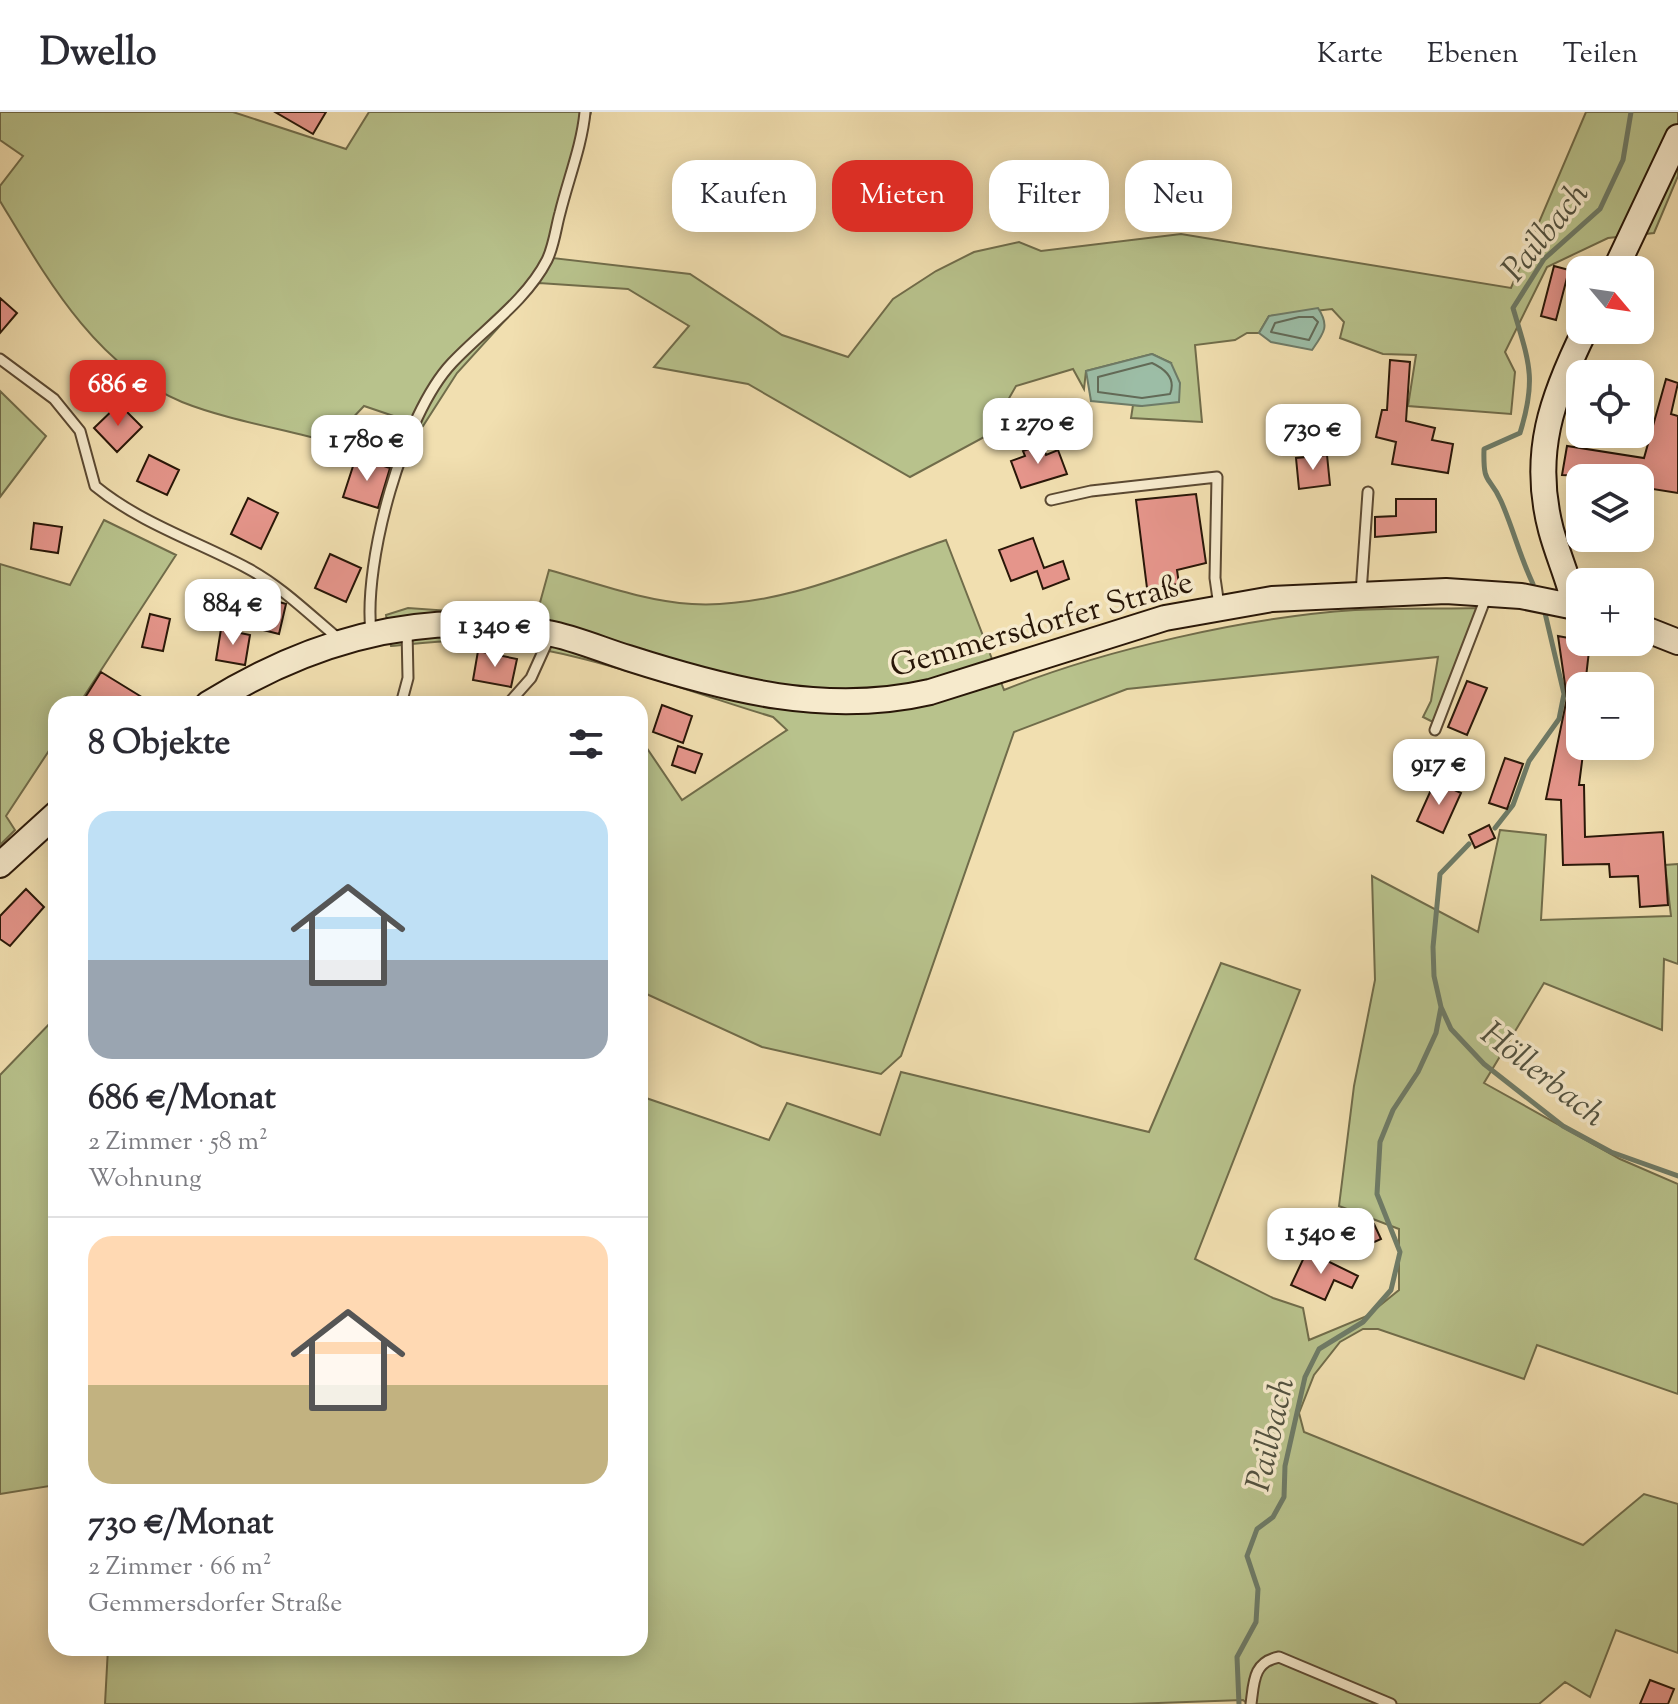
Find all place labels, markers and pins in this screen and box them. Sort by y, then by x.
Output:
pin: 686 € [62,360,174,428]
pin: 1 270 € [964,398,1112,466]
pin: 730 € [1257,404,1369,472]
pin: 1 780 € [293,415,441,483]
pin: 884 € [177,579,289,647]
pin: 1 340 € [421,601,569,669]
pin: 917 € [1383,739,1495,807]
pin: 1 540 € [1247,1208,1395,1276]

